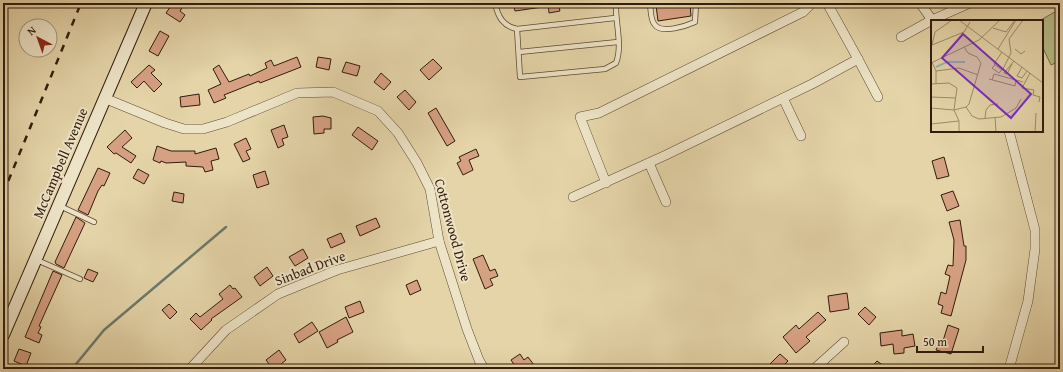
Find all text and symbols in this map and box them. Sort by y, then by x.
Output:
north arrow [18,18,58,58]
inset map [931,20,1043,132]
text: N [23,22,40,39]
street label: McCampbell Avenue [28,104,93,222]
street label: Cottonwood Drive [430,176,476,284]
street label: Sinbad Drive [272,245,349,291]
scale bar [917,328,983,354]
text: 50 m [923,333,947,350]

